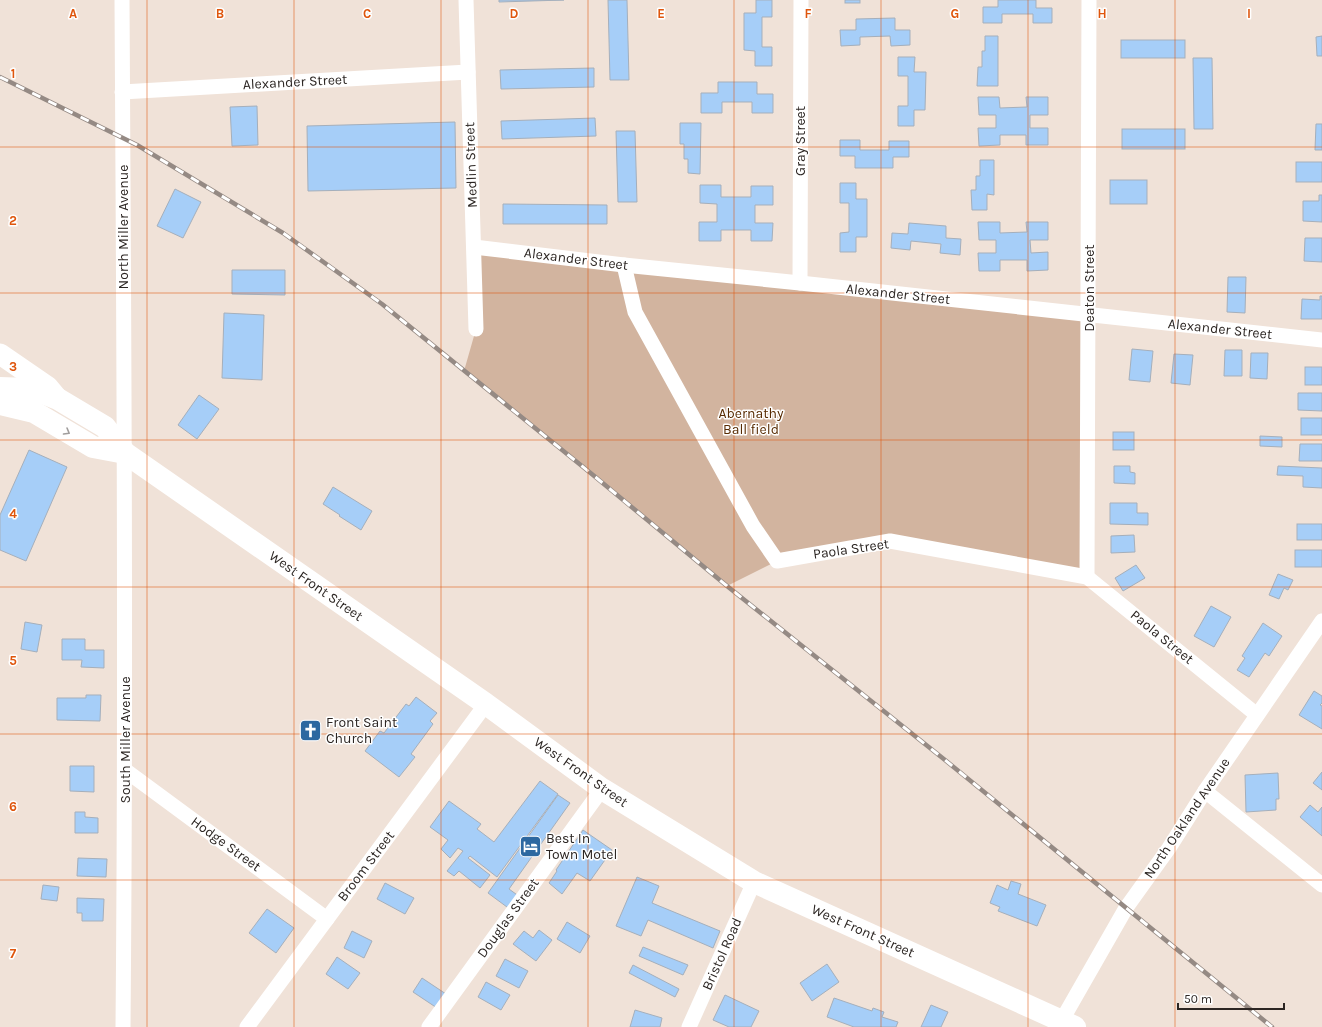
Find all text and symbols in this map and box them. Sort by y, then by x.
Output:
text: A [69,6,77,21]
text: B [216,6,224,21]
text: C [363,6,371,21]
text: D [510,6,519,21]
text: E [657,6,665,21]
text: F [804,6,812,21]
text: G [951,6,959,21]
text: H [1097,6,1107,21]
text: I [1247,6,1251,21]
text: 1 [11,66,15,81]
street label: Alexander Street [242,71,348,93]
street label: Gray Street [792,106,809,176]
street label: Medlin Street [461,122,481,208]
street label: North Miller Avenue [115,165,132,289]
text: 2 [9,213,17,228]
street label: Alexander Street [523,244,629,274]
street label: Deaton Street [1081,244,1098,332]
street label: Alexander Street [845,280,951,308]
street label: Alexander Street [1167,315,1273,343]
text: 3 [9,359,17,374]
park label: Abernathy Ball field [719,405,784,438]
one-way arrow [63,427,70,434]
text: 4 [9,506,17,521]
street label: Paola Street [812,535,890,563]
street label: West Front Street [266,547,366,625]
street label: Paola Street [1127,606,1197,668]
text: 5 [9,653,17,668]
street label: South Miller Avenue [117,676,134,804]
place label: Front Saint Church [326,714,397,747]
church icon: Front Saint Church [297,717,323,743]
street label: West Front Street [531,733,631,811]
street label: North Oakland Avenue [1140,754,1234,882]
text: 6 [9,799,17,814]
street label: Hodge Street [188,813,264,875]
street label: Broom Street [334,827,398,905]
place label: Best In Town Motel [546,830,617,863]
hotel icon: Best In Town Motel [517,833,543,859]
street label: Douglas Street [473,875,543,961]
street label: West Front Street [809,901,917,961]
street label: Bristol Road [698,915,746,993]
text: 7 [10,946,17,961]
scale bar [1178,985,1284,1011]
text: 50 m [1184,992,1212,1006]

